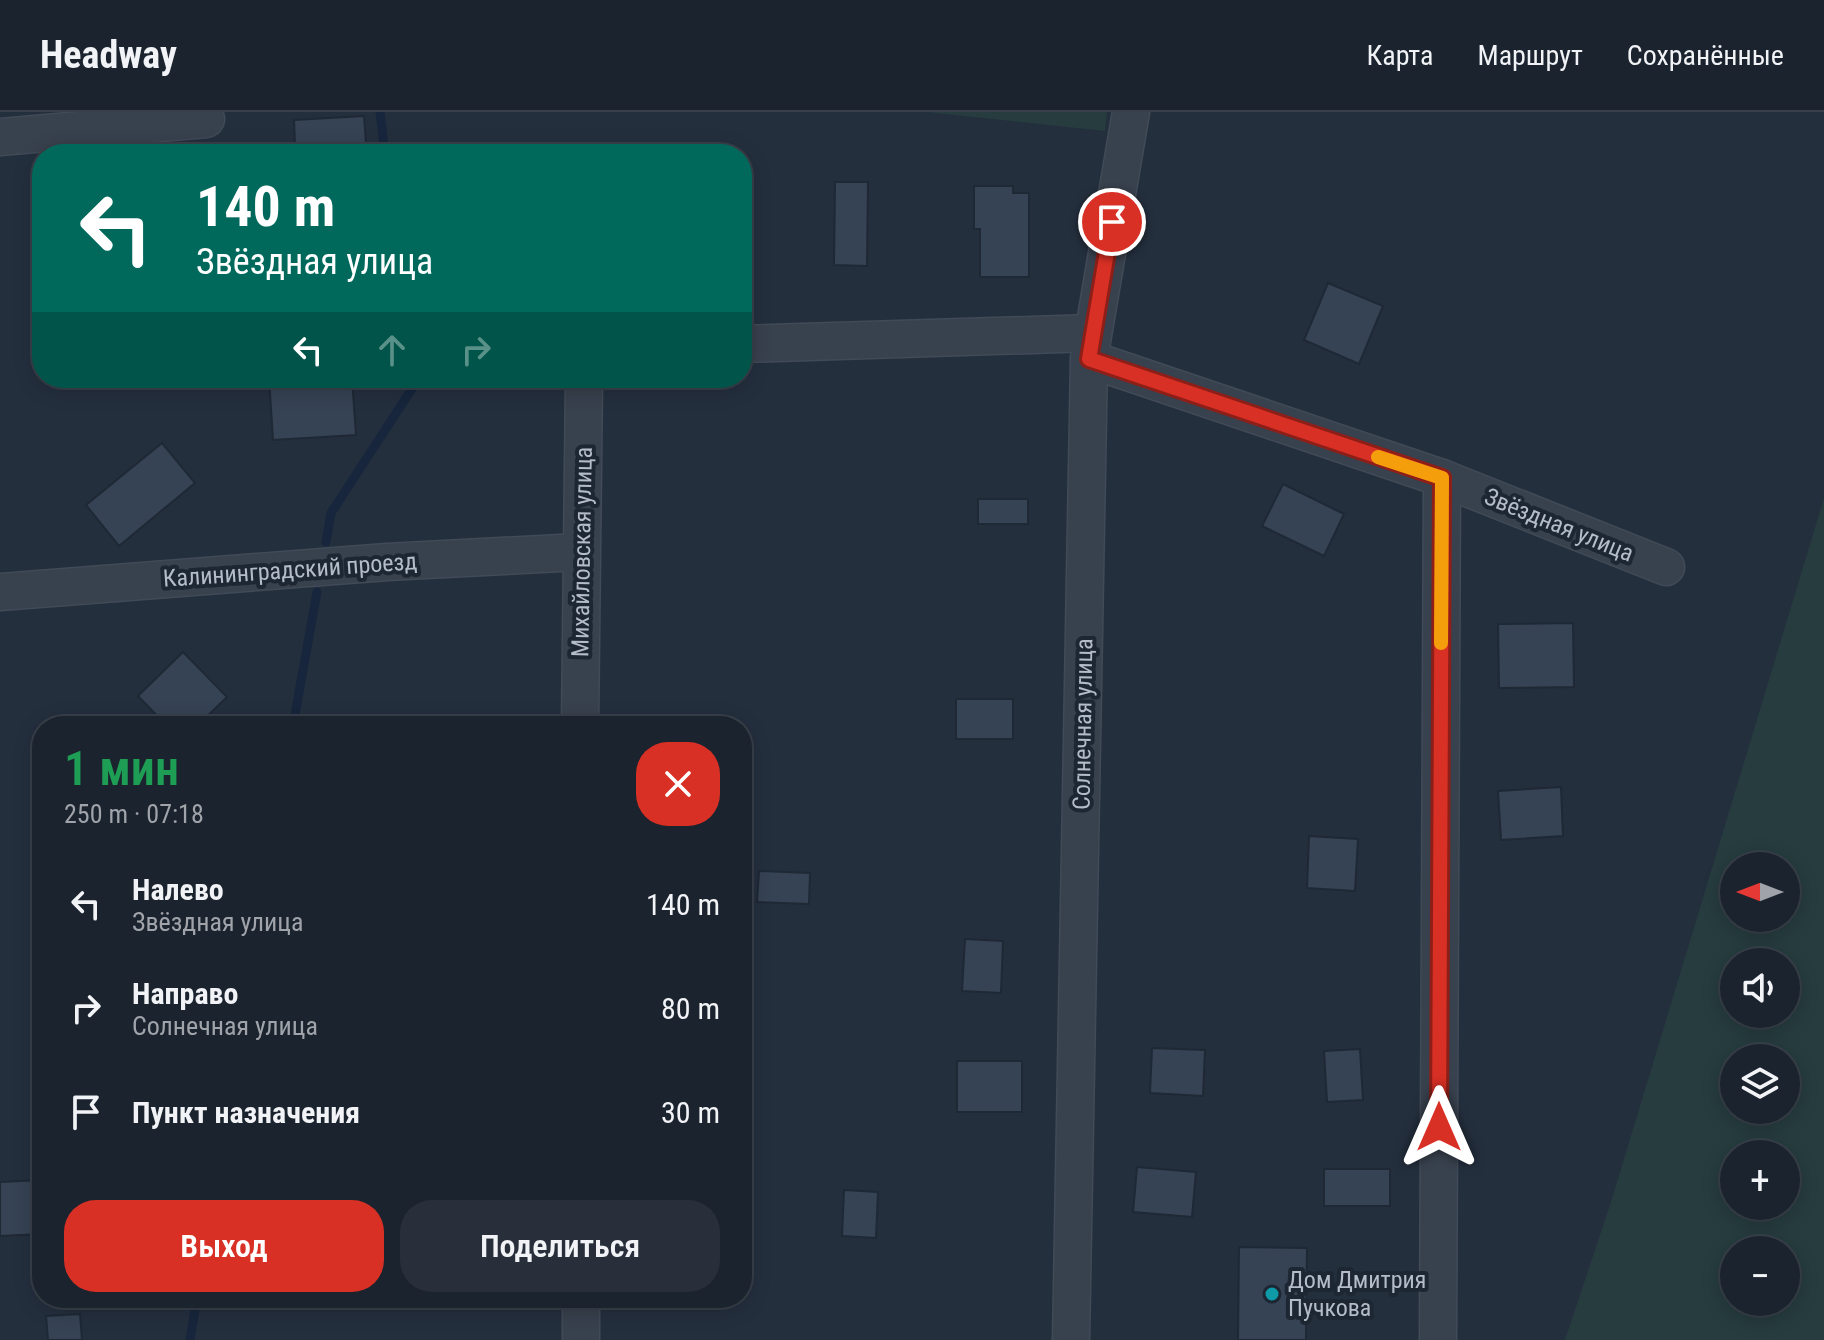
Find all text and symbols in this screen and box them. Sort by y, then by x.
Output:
text: Headway [40,33,177,77]
text: Карта [1367,39,1433,72]
text: Маршрут [1477,39,1583,72]
text: Сохранённые [1627,39,1784,72]
text: 140 m [196,174,335,240]
icon: left [64,176,168,280]
pin [1078,188,1146,256]
icon: arrive [1090,200,1134,244]
text: Звёздная улица [196,241,433,283]
icon: left [286,328,330,372]
icon: ahead [370,328,414,372]
icon: right [454,328,498,372]
street label: Михайловская улица [566,447,598,657]
street label: Звёздная улица [1480,482,1638,568]
street label: Калининградский проезд [162,547,418,593]
street label: Солнечная улица [1068,638,1098,810]
text: 1 мин [64,740,179,797]
button: close [636,742,720,826]
text: 250 m · 07:18 [64,799,204,829]
north arrow [1720,852,1800,932]
map controls [1720,852,1800,1316]
text: Налево [132,872,224,907]
icon: left [64,882,108,926]
text: 140 m [646,887,720,922]
text: Звёздная улица [132,907,303,937]
button: sound [1720,948,1800,1028]
text: Направо [132,976,238,1011]
icon: right [64,986,108,1030]
text: 80 m [661,991,720,1026]
text: Солнечная улица [132,1011,318,1041]
button: layers [1720,1044,1800,1124]
position arrow [1397,1085,1481,1169]
icon: arrive [64,1090,108,1134]
text: Пункт назначения [132,1095,360,1130]
text: 30 m [661,1095,720,1130]
button: + [1720,1140,1800,1220]
button: Выход [64,1200,384,1292]
button: Поделиться [400,1200,720,1292]
button: − [1720,1236,1800,1316]
place label: Дом Дмитрия Пучкова [1288,1266,1426,1322]
marker: Дом Дмитрия Пучкова [1263,1285,1281,1303]

